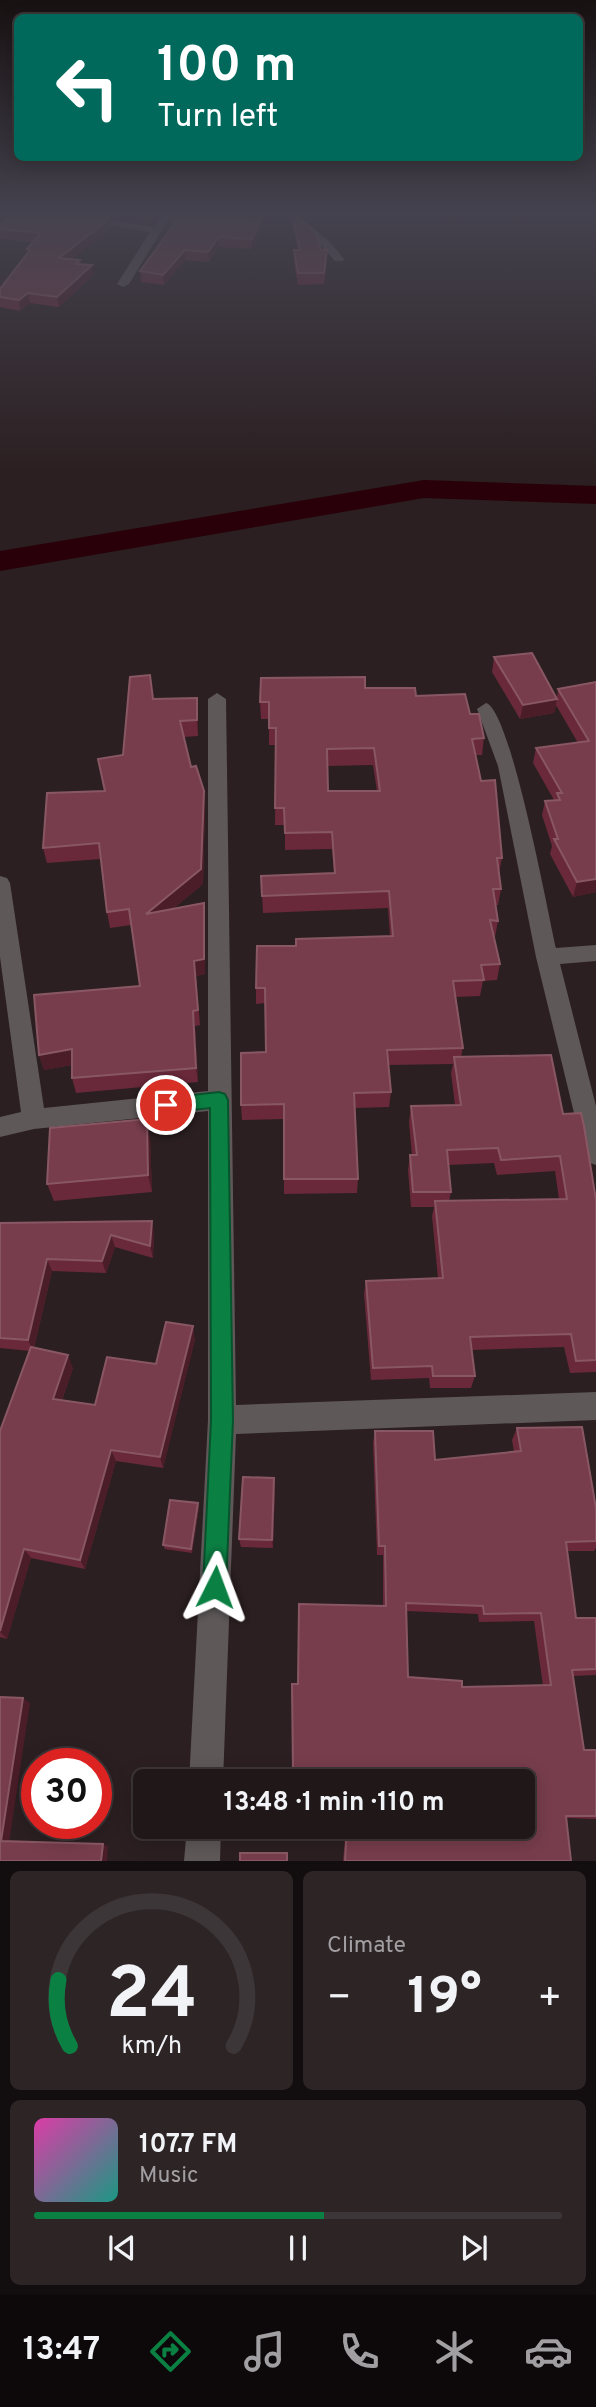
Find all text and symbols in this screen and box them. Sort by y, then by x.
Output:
text: 100 m [157,37,296,99]
icon: left [42,42,133,133]
text: Turn left [157,98,278,138]
pin [136,1075,196,1135]
icon: arrive [147,1086,185,1124]
position arrow [178,1550,252,1624]
speed limit sign: 30 [21,1748,112,1839]
text: 13:48 · 1 min · 110 m [224,1787,444,1820]
text: Climate [327,1932,406,1961]
text: 24 [106,1953,197,2045]
text: 19° [407,1966,482,2032]
text: − [327,1975,352,2024]
text: + [537,1975,562,2024]
text: km/h [121,2031,182,2063]
text: 107.7 FM [139,2129,237,2162]
text: Music [139,2162,199,2191]
icon: previous [103,2229,141,2267]
icon: pause [279,2229,317,2267]
icon: next [455,2229,493,2267]
icon: directions [146,2327,195,2376]
icon: music [240,2327,289,2376]
icon: phone [335,2327,384,2376]
icon: climate [430,2327,479,2376]
icon: car [524,2327,573,2376]
text: 13:47 [23,2331,100,2371]

